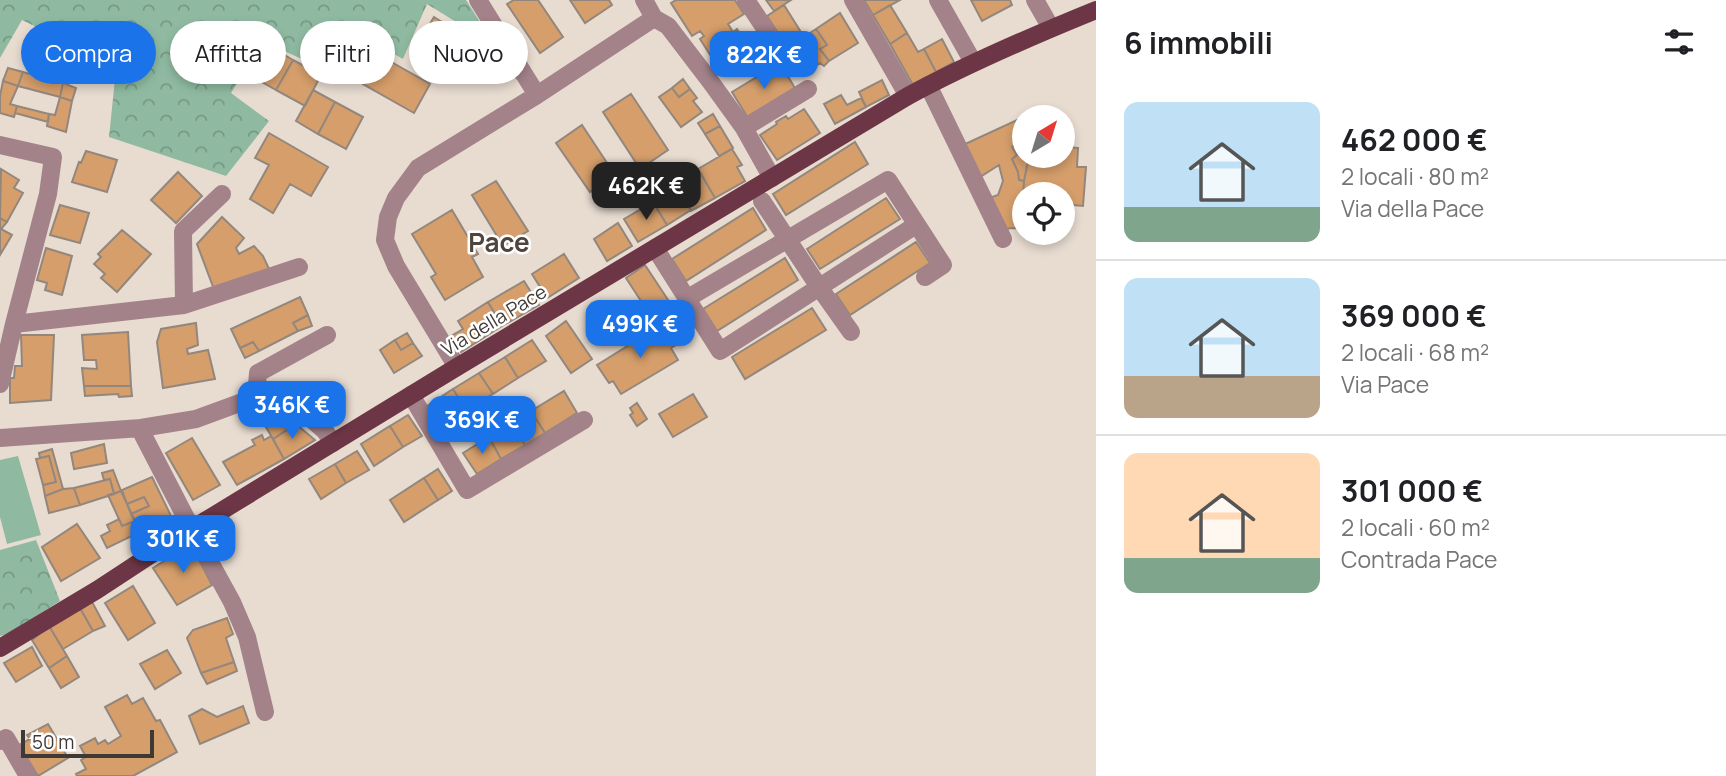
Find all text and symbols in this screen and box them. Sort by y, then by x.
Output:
chip: Compra [21,21,156,84]
chip: Affitta [170,21,286,84]
chip: Filtri [300,21,395,84]
chip: Nuovo [409,21,528,84]
text: 6 immobili [1124,22,1273,63]
icon: filters [1660,23,1698,61]
pin: 822K € [707,32,821,91]
text: 822K € [726,38,802,70]
north arrow [1012,105,1074,168]
map controls [1012,105,1075,245]
text: 462 000 € [1341,119,1487,160]
icon: home [1180,130,1264,214]
text: 2 locali · 80 m² [1341,160,1489,192]
pin: 462K € [589,162,703,222]
text: 462K € [608,169,684,201]
button: locate [1012,182,1075,245]
text: Via della Pace [1341,192,1484,224]
district label: Pace [468,224,530,260]
street label: Via della Pace [437,278,551,362]
text: 369 000 € [1341,295,1487,336]
pin: 499K € [583,300,697,360]
icon: home [1180,306,1264,390]
text: 499K € [602,307,678,339]
text: 2 locali · 68 m² [1341,336,1489,368]
text: Via Pace [1341,368,1429,400]
pin: 346K € [235,382,349,441]
text: 346K € [254,388,330,420]
pin: 369K € [425,396,539,456]
text: 369K € [444,403,520,435]
text: 301 000 € [1341,470,1483,511]
icon: home [1180,481,1264,565]
text: 2 locali · 60 m² [1341,511,1490,543]
pin: 301K € [126,516,240,575]
text: 301K € [146,522,220,554]
text: Contrada Pace [1341,543,1498,575]
scale bar [21,727,154,759]
text: 50 m [32,729,74,755]

